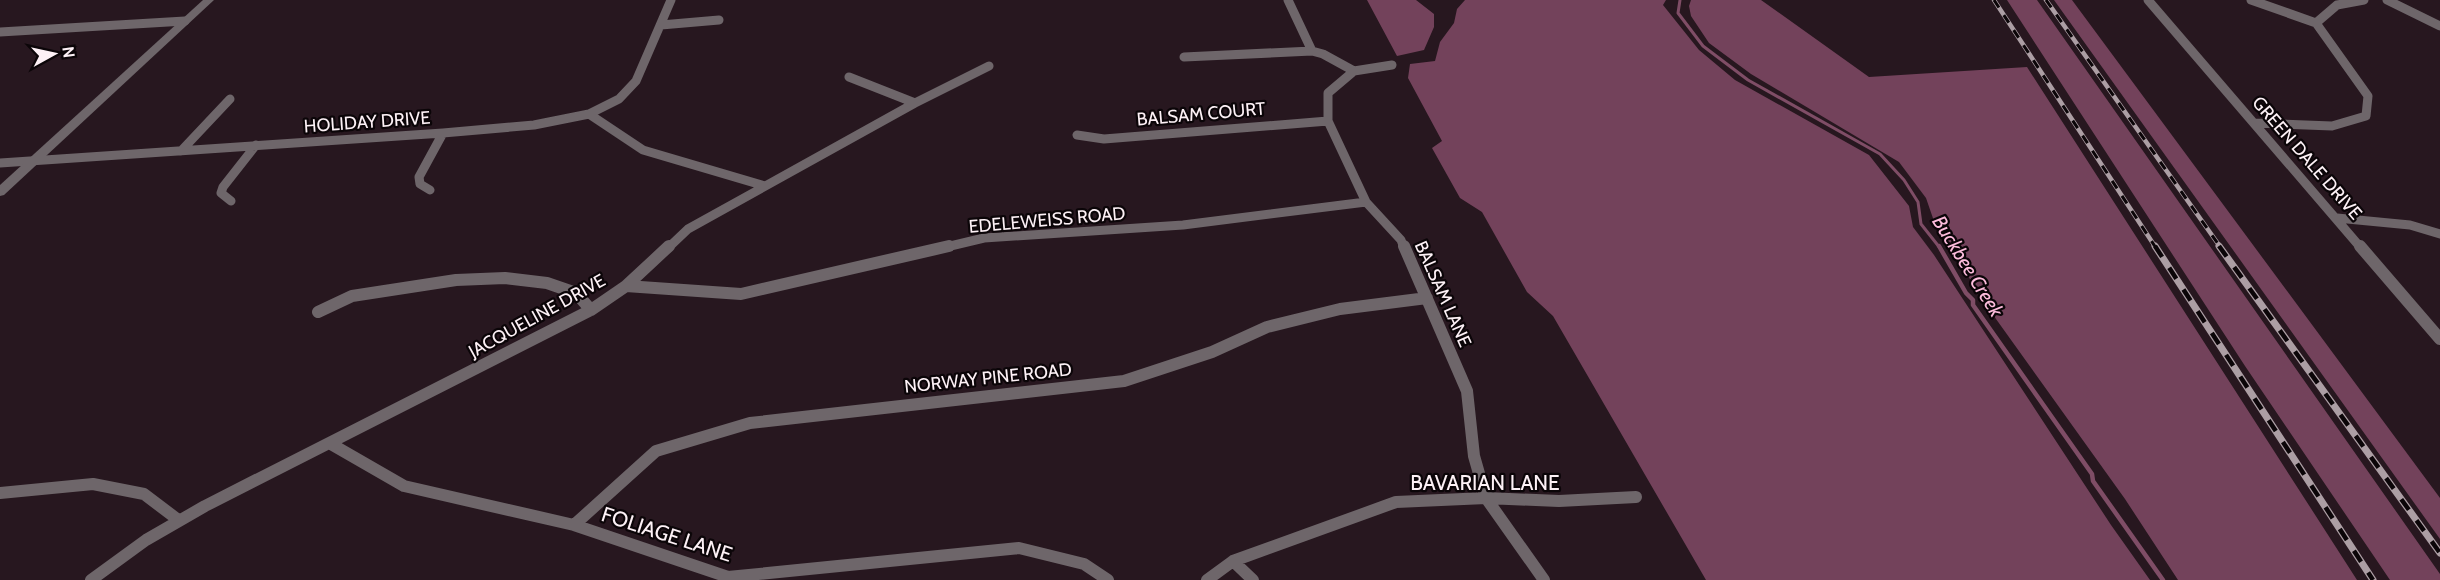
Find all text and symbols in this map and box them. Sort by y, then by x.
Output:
north arrow [24,24,84,84]
text: N [58,45,79,59]
street label: GREEN DALE DRIVE [2247,92,2367,224]
street label: BALSAM COURT [1136,97,1267,131]
street label: HOLIDAY DRIVE [303,107,431,137]
street label: EDELEWEISS ROAD [968,202,1126,238]
water label: Buckbee Creek [1927,211,2009,322]
street label: BALSAM LANE [1410,238,1476,351]
street label: JACQUELINE DRIVE [464,269,609,363]
street label: NORWAY PINE ROAD [903,358,1073,398]
street label: BAVARIAN LANE [1410,470,1560,495]
street label: FOLIAGE LANE [599,501,735,567]

